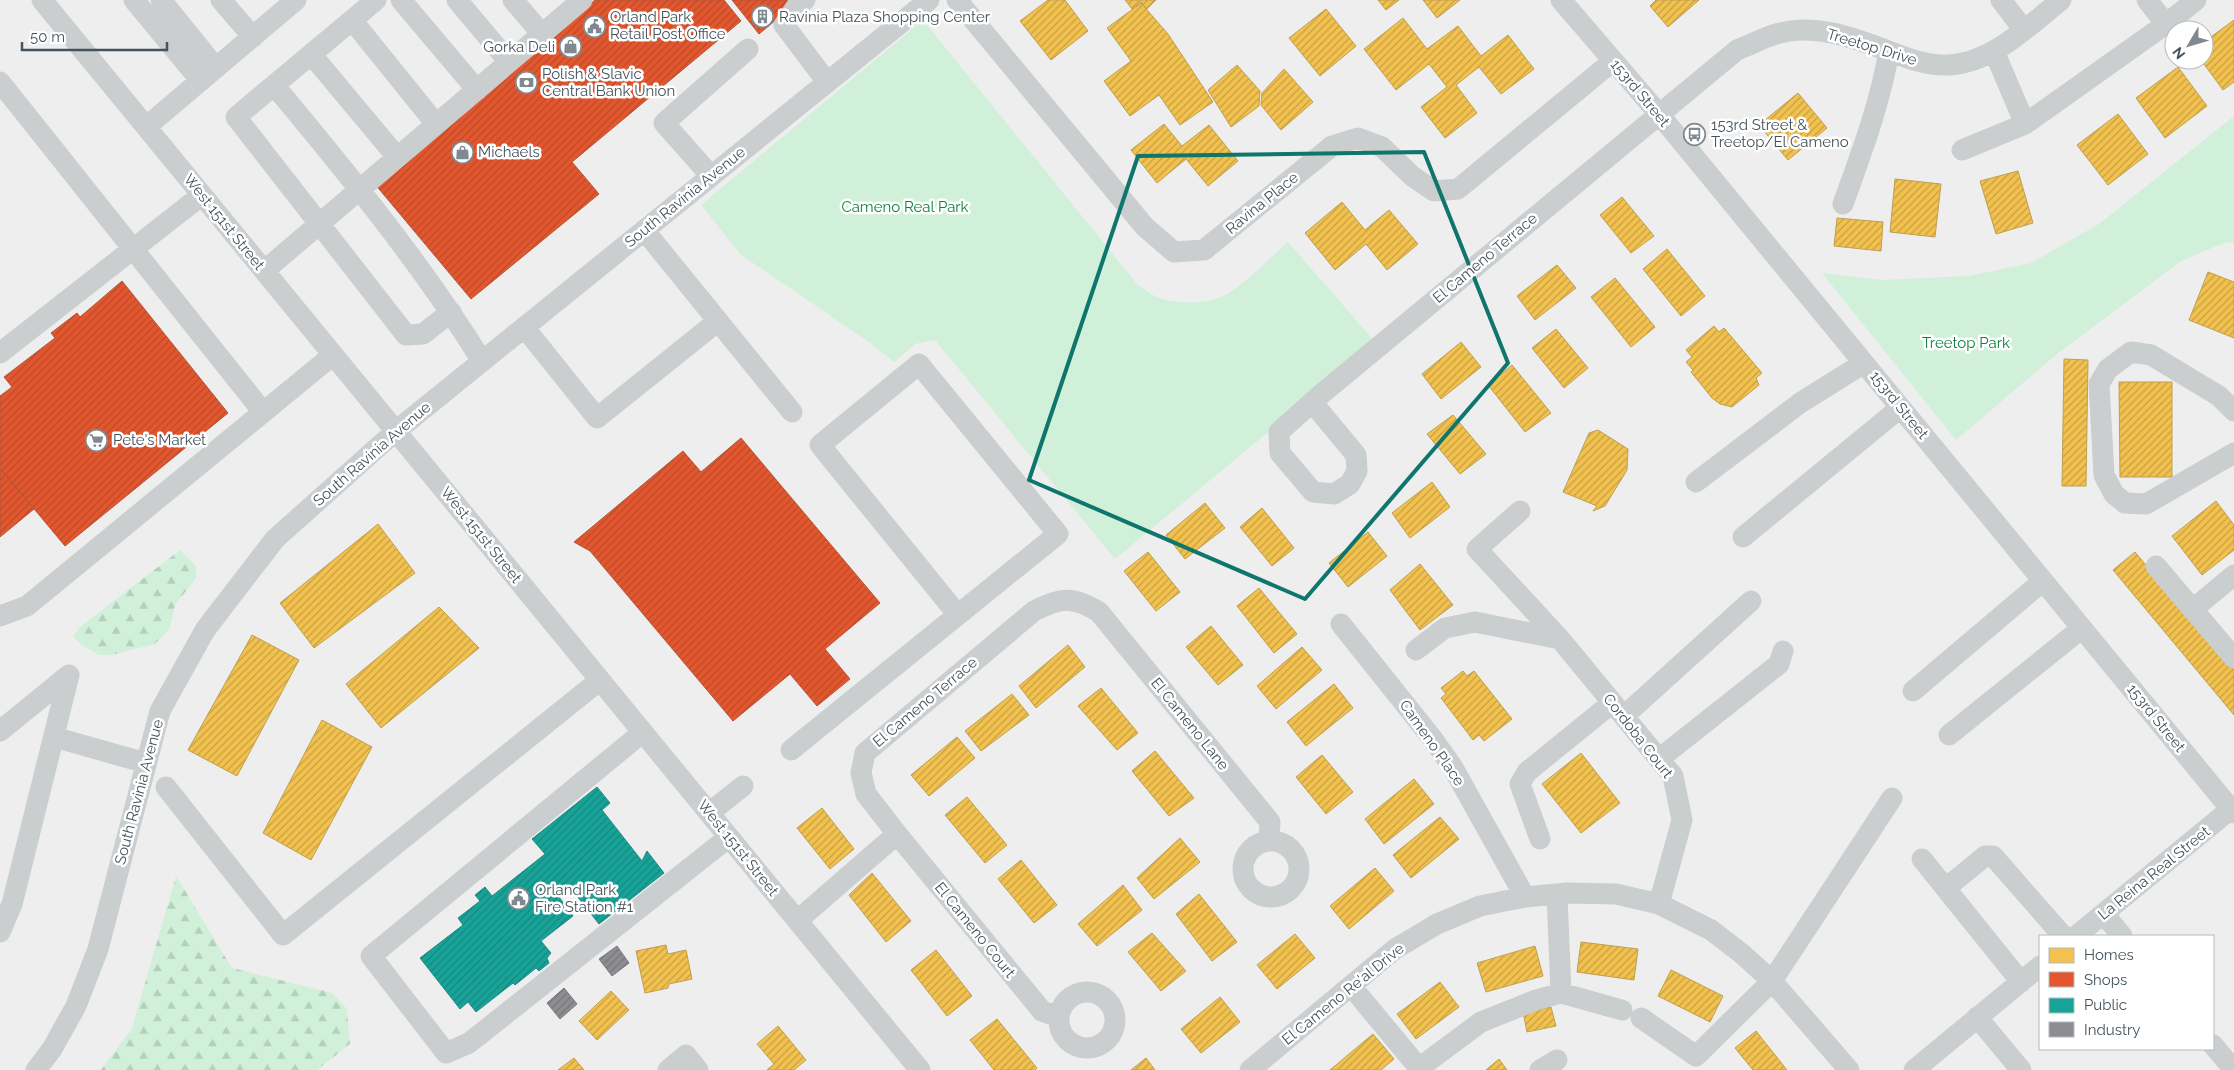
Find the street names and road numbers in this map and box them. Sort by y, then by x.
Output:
street label: Treetop Drive [1825,25,1919,69]
street label: 153rd Street [1607,56,1673,130]
street label: South Ravinia Avenue [621,143,749,251]
street label: Ravina Place [1222,168,1302,238]
street label: West 151st Street [180,170,268,274]
street label: El Cameno Terrace [1429,209,1541,307]
street label: 153rd Street [1866,367,1932,443]
street label: South Ravinia Avenue [310,398,434,510]
street label: West 151st Street [437,483,525,587]
street label: El Cameno Terrace [869,653,981,751]
street label: El Cameno Lane [1147,674,1233,774]
street label: 153rd Street [2123,680,2189,756]
street label: Cordoba Court [1599,690,1677,782]
street label: Cameno Place [1396,696,1468,790]
street label: South Ravinia Avenue [111,717,167,867]
street label: West 151st Street [694,796,782,900]
street label: La Reina Real Street [2094,822,2214,924]
street label: El Cameno Court [931,879,1019,981]
street label: El Cameno Re'al Drive [1278,939,1408,1049]

